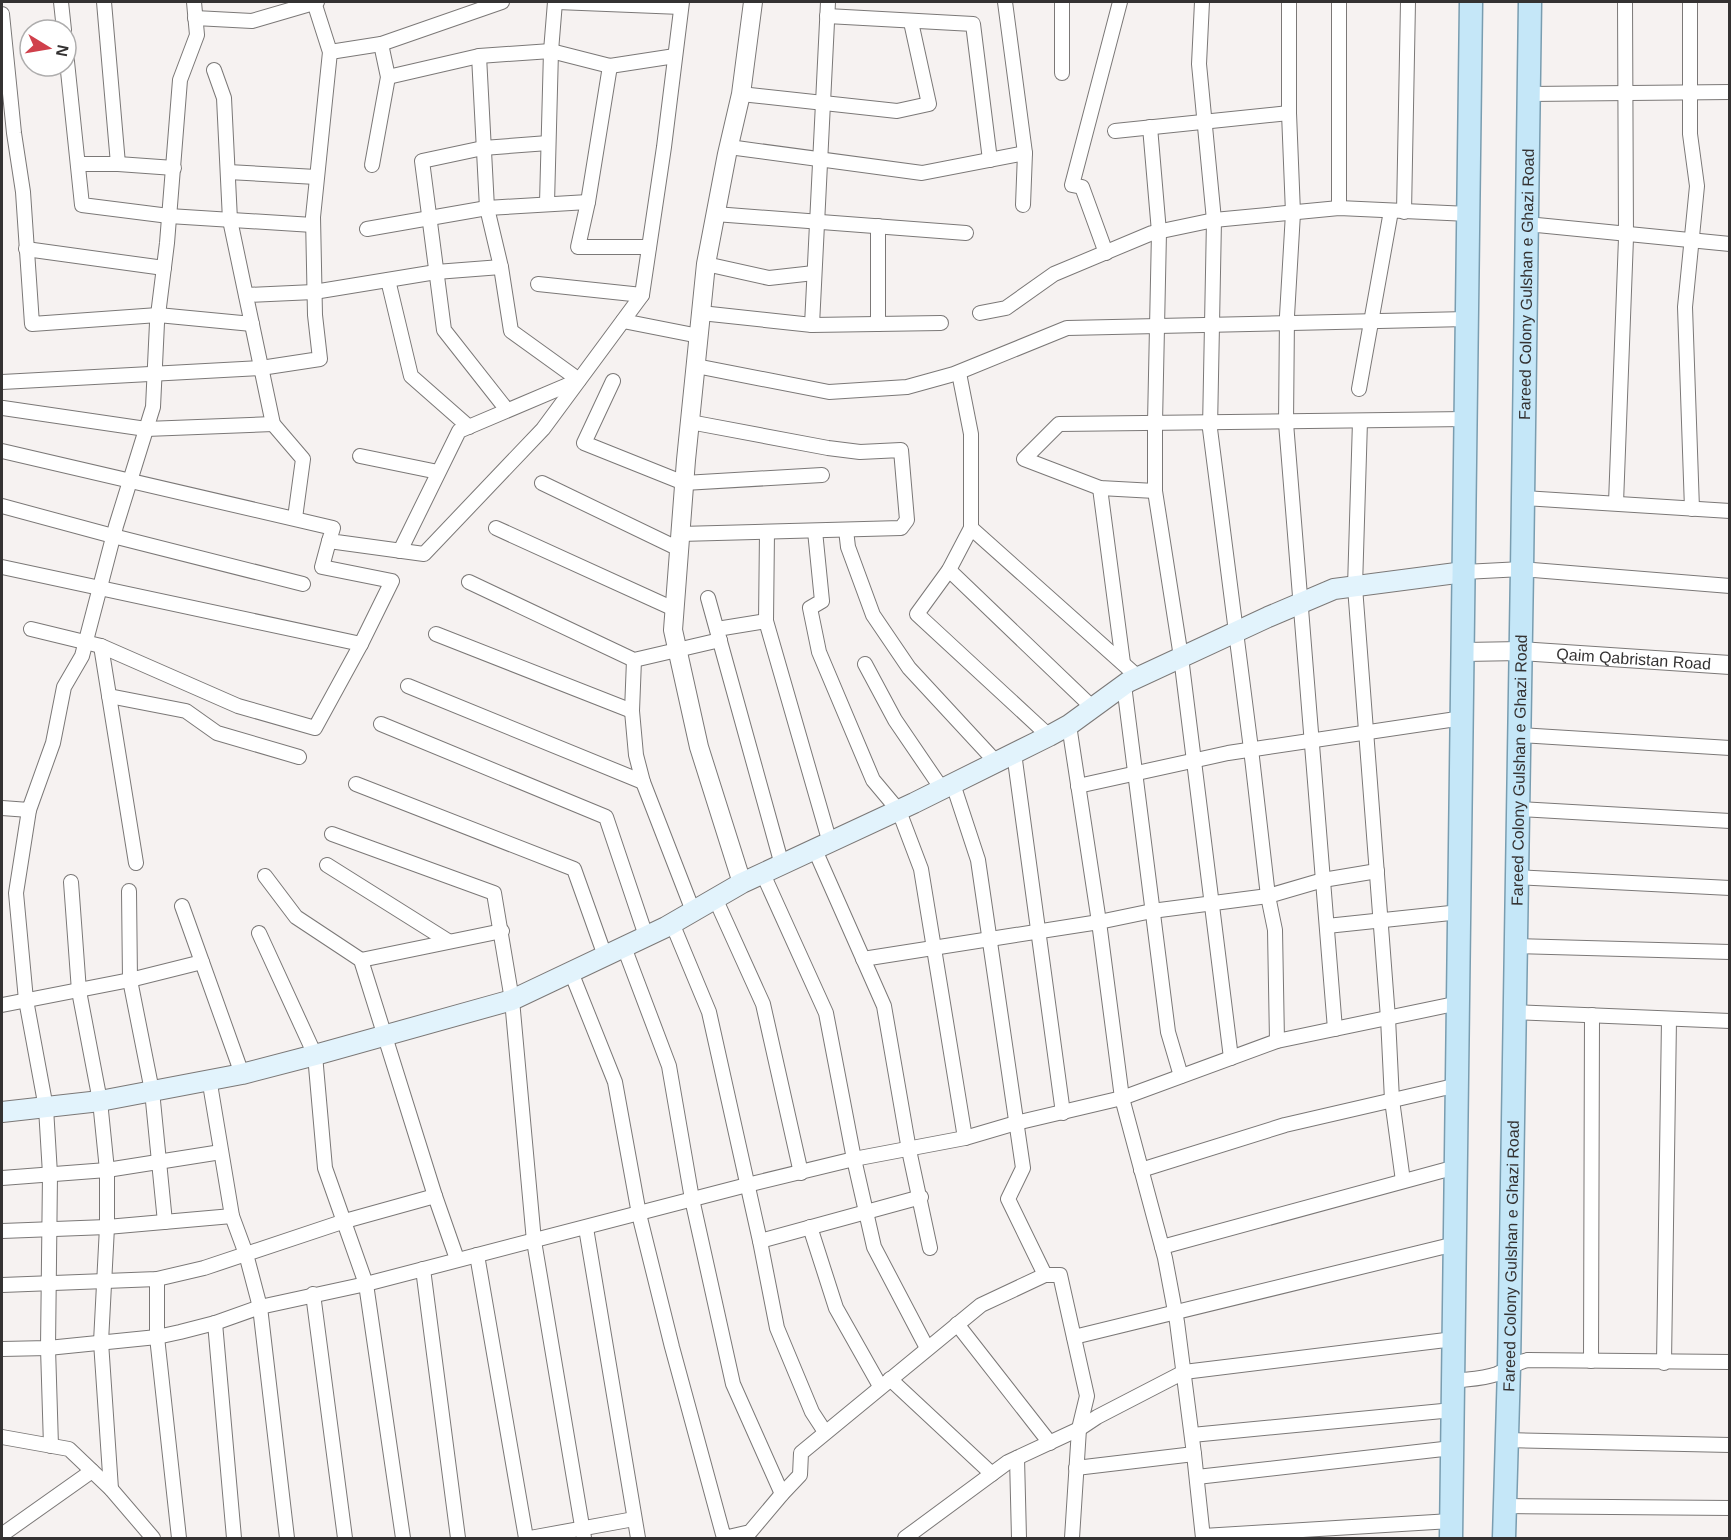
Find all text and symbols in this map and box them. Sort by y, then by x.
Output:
north arrow [18,18,78,78]
text: N [53,43,72,58]
street label: Fareed Colony Gulshan e Ghazi Road [1516,148,1536,420]
street label: Fareed Colony Gulshan e Ghazi Road [1508,634,1529,906]
street label: Qaim Qabristan Road [1556,645,1712,672]
street label: Fareed Colony Gulshan e Ghazi Road [1500,1120,1522,1392]

